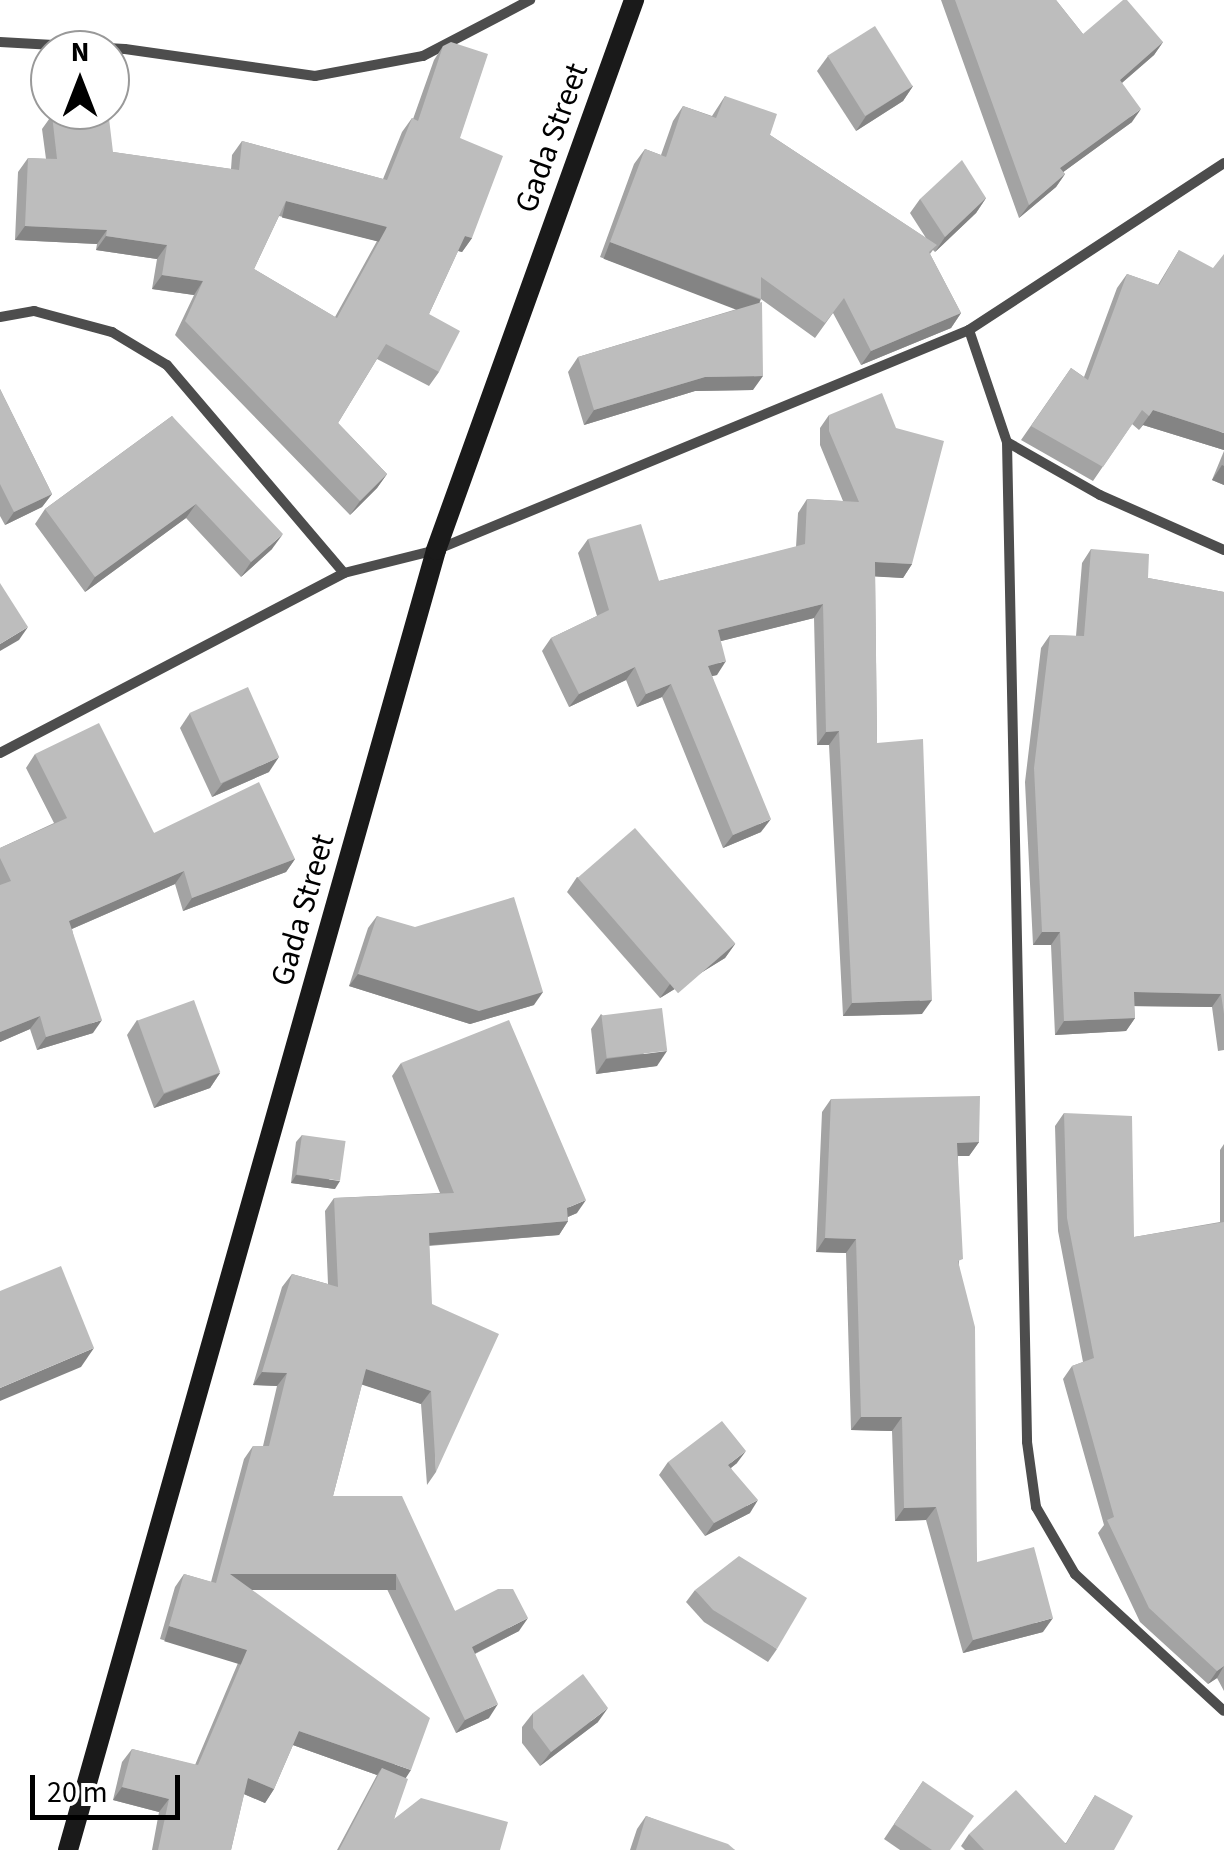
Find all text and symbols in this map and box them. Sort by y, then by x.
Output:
north arrow [30,30,130,130]
text: N [71,32,89,72]
street label: Gada Street [507,58,597,218]
street label: Gada Street [263,830,343,990]
scale bar [35,1755,185,1817]
text: 20 m [47,1771,108,1814]

